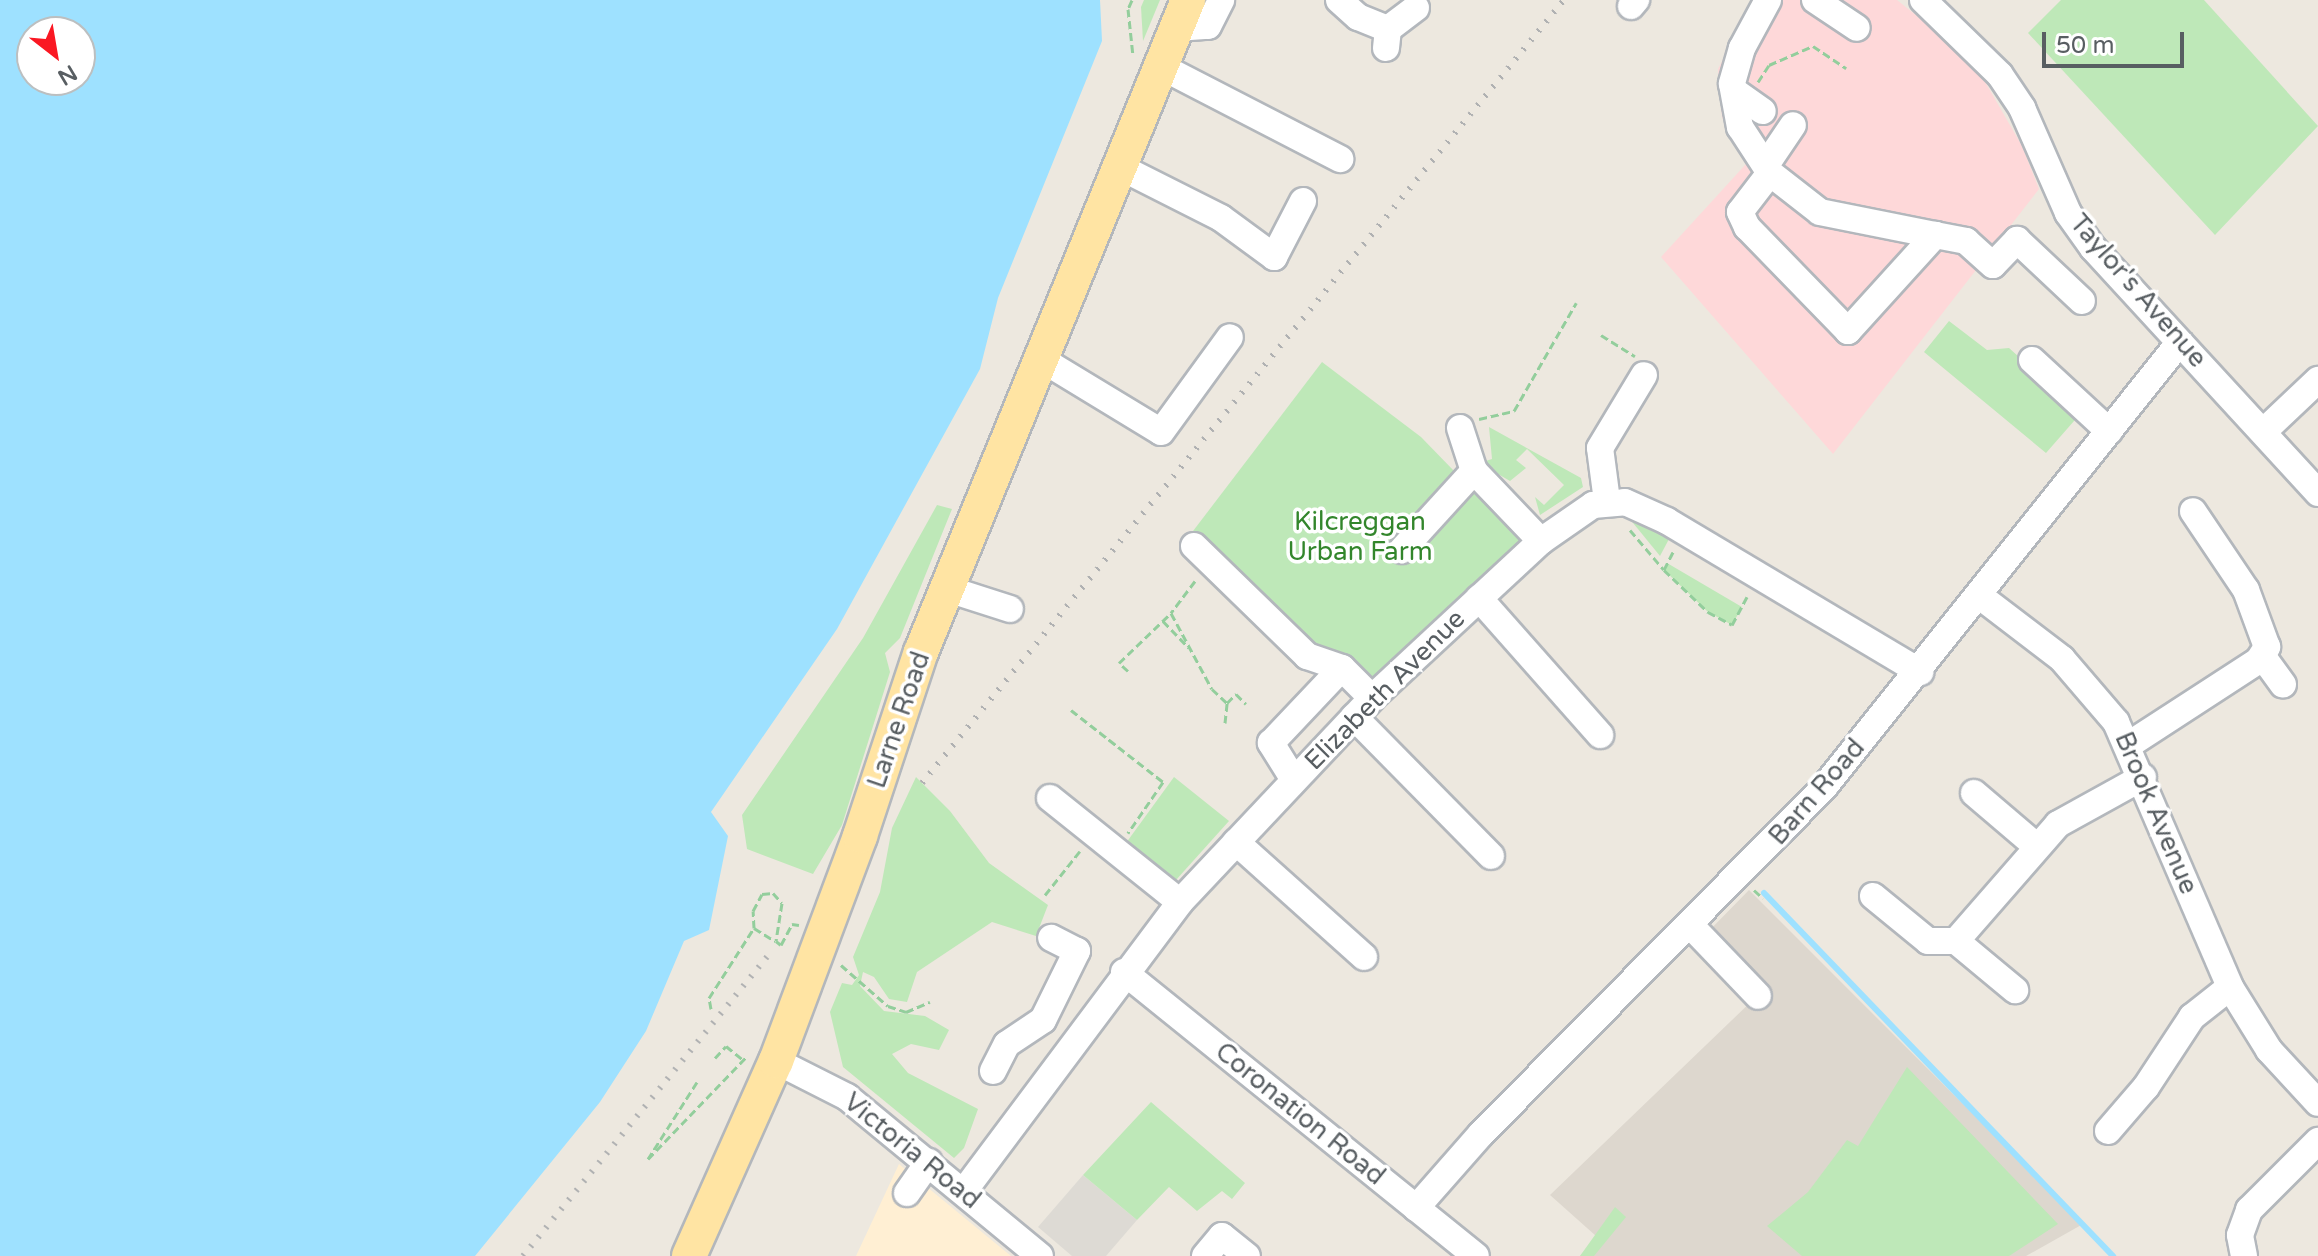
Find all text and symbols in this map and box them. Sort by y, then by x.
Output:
north arrow [16,16,96,96]
scale bar [2046,16,2188,66]
text: 50 m [2056,31,2114,60]
text: N [53,59,82,91]
street label: Taylor's Avenue [2063,208,2213,374]
park label: Kilcreggan Urban Farm [1287,506,1433,568]
street label: Elizabeth Avenue [1298,603,1472,777]
street label: Larne Road [861,648,937,792]
street label: Brook Avenue [2108,727,2204,899]
street label: Barn Road [1762,733,1872,851]
street label: Coronation Road [1209,1036,1391,1192]
street label: Victoria Road [837,1086,987,1216]

